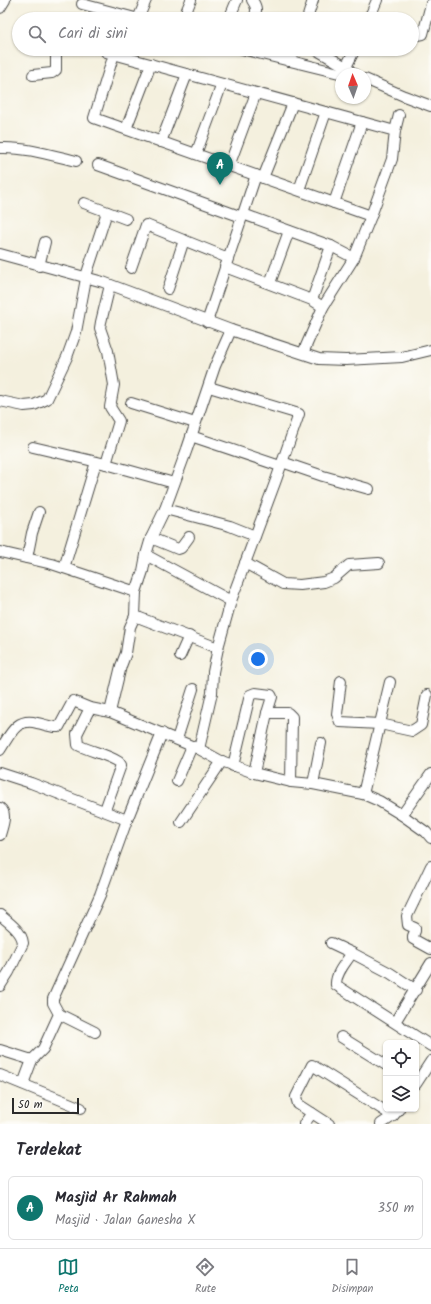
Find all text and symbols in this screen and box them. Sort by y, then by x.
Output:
search box [12,12,419,56]
text: Cari di sini [58,22,127,46]
icon: search [26,23,48,45]
north arrow [335,68,371,104]
pin: A [207,152,233,185]
your location [248,649,268,669]
map controls [383,1040,419,1112]
button: locate [383,1040,419,1076]
button: layers [383,1076,419,1112]
scale bar [12,1096,79,1115]
text: 50 m [18,1096,43,1114]
text: Terdekat [16,1137,82,1164]
text: Masjid Ar Rahmah [55,1186,177,1210]
text: A [26,1198,34,1219]
text: 350 m [378,1198,414,1219]
text: Masjid · Jalan Ganesha X [55,1210,196,1231]
tab: Peta [57,1256,79,1298]
tab: Rute [194,1256,216,1298]
tab: Disimpan [331,1256,373,1298]

